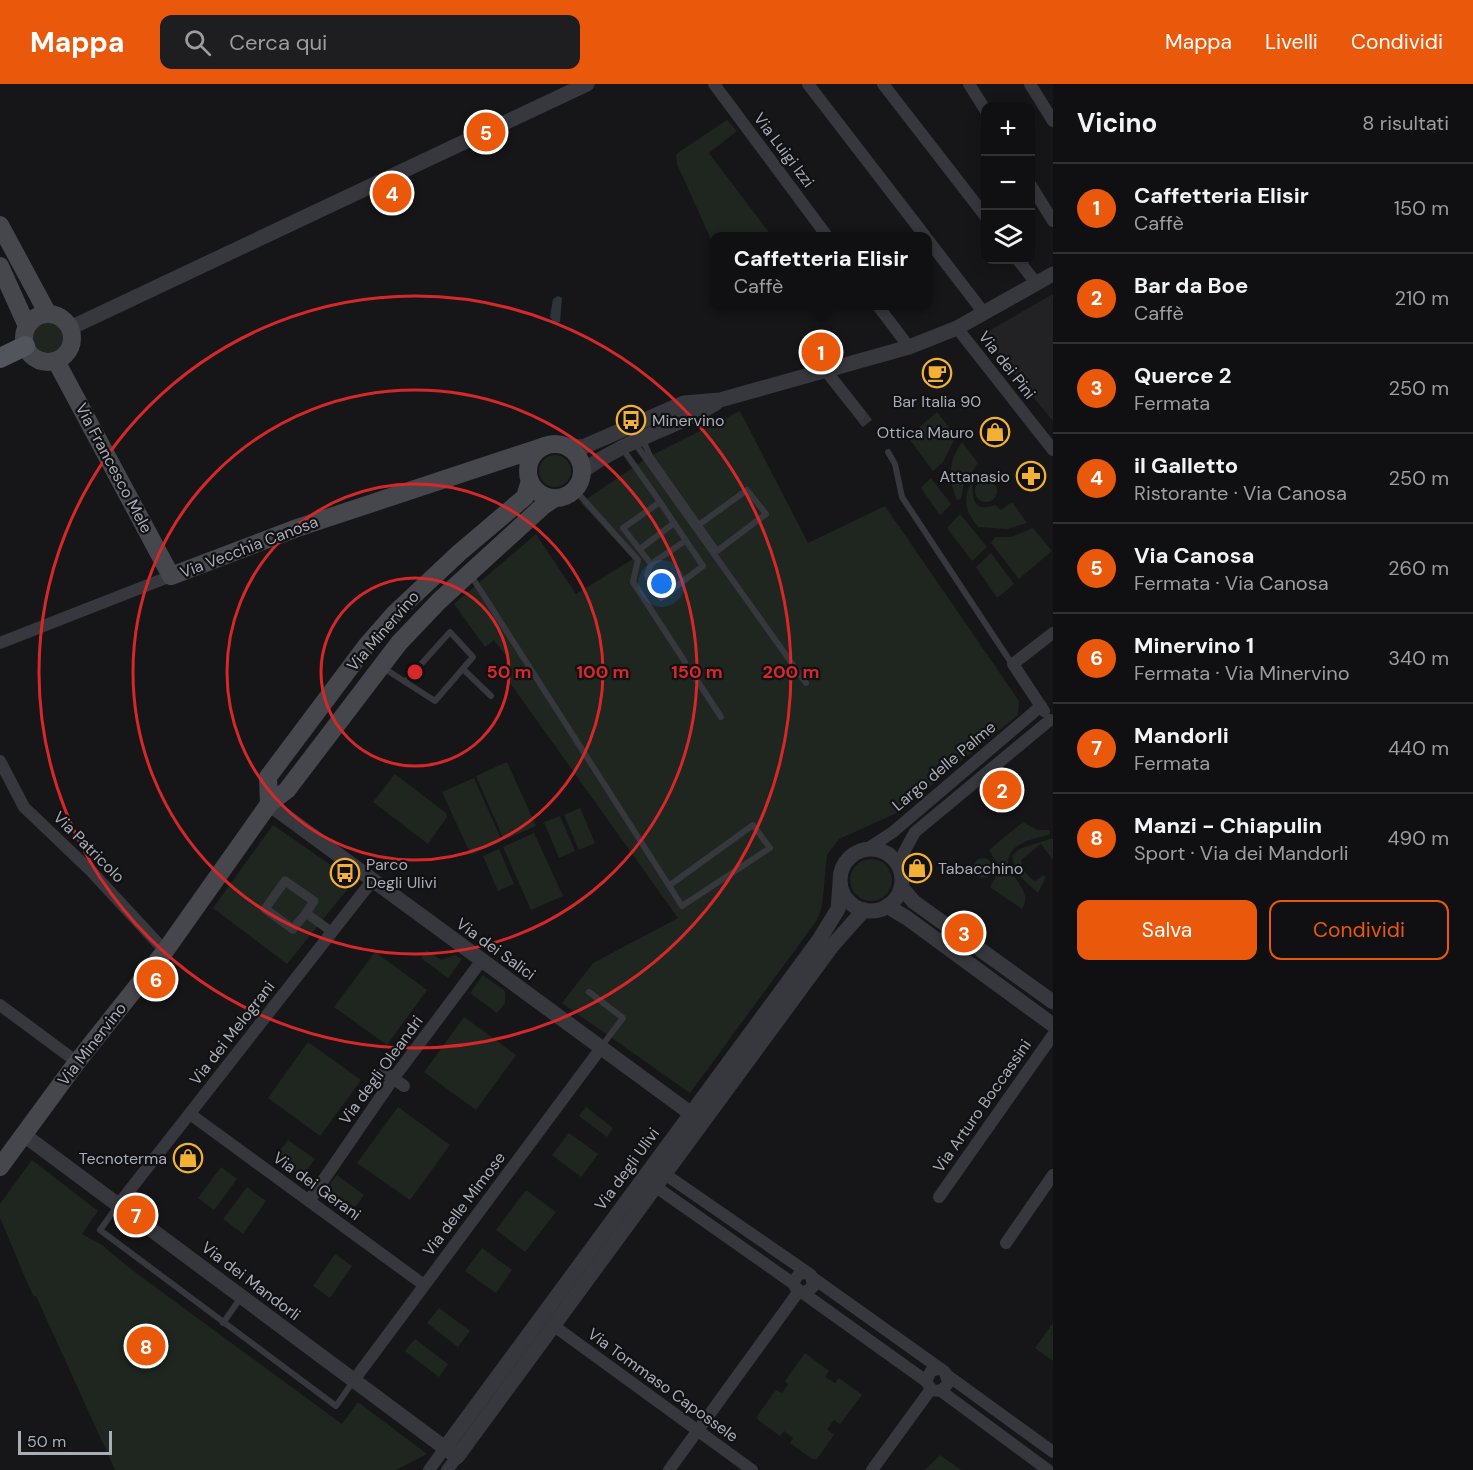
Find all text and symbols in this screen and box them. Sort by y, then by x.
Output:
search box [160,15,580,69]
text: Mappa [30,24,124,61]
icon: search [181,26,214,59]
text: Cerca qui [229,28,327,57]
text: Mappa [1165,28,1232,56]
text: Livelli [1265,28,1318,56]
text: Condividi [1351,28,1443,56]
map controls [981,102,1035,264]
button: + [981,102,1035,156]
text: Vicino [1077,106,1157,140]
street label: Via Luigi Izzi [749,108,819,192]
pin: 5 [466,110,506,154]
text: 8 risultati [1362,110,1449,136]
button: − [981,156,1035,210]
pin: 4 [372,170,412,216]
text: Caffetteria Elisir [1134,181,1309,210]
text: 1 [1093,195,1100,221]
text: 150 m [1394,195,1449,221]
button: layers [981,210,1035,264]
text: Caffè [1134,210,1184,236]
popup [710,232,932,310]
text: Caffetteria Elisir [734,244,908,273]
text: Bar da Boe [1134,271,1248,300]
text: Caffè [734,273,783,299]
text: 2 [1091,285,1102,311]
text: 210 m [1394,285,1449,311]
text: Caffè [1134,300,1184,326]
street label: Via dei Pini [974,327,1040,403]
pin: 1 [802,330,840,374]
cafe icon: Bar Italia 90 [921,357,953,389]
text: Querce 2 [1134,361,1231,390]
text: 3 [1090,375,1103,401]
text: 250 m [1388,375,1449,401]
text: Fermata [1134,390,1210,416]
place label: Bar Italia 90 [893,391,981,412]
street label: Via Francesco Mele [71,399,157,537]
bus stop icon: Minervino [615,404,647,436]
place label: Minervino [652,410,724,431]
shop icon: Ottica Mauro [979,416,1011,448]
place label: Ottica Mauro [877,422,974,443]
text: il Galletto [1134,451,1238,480]
pharmacy icon: Attanasio [1015,460,1047,492]
text: 4 [1090,465,1103,491]
text: 250 m [1388,465,1449,491]
place label: Attanasio [940,466,1010,487]
text: Ristorante · Via Canosa [1134,480,1347,506]
street label: Via Vecchia Canosa [177,511,321,583]
text: Via Canosa [1134,541,1254,570]
text: 5 [1090,555,1103,581]
text: 260 m [1388,555,1449,581]
your location [647,569,676,598]
text: Fermata · Via Canosa [1134,570,1329,596]
street label: Via Minervino [342,586,424,676]
text: Minervino 1 [1134,631,1254,660]
text: 6 [1090,645,1103,671]
text: 340 m [1388,645,1449,671]
text: 50 m [486,660,532,684]
text: 100 m [576,660,630,684]
text: 150 m [671,660,723,684]
text: 200 m [763,660,819,684]
text: Fermata · Via Minervino [1134,660,1350,686]
centre of rings [405,662,425,682]
street label: Largo delle Palme [888,716,1000,816]
text: Mandorli [1134,721,1229,750]
text: 7 [1091,735,1102,761]
text: 440 m [1388,735,1449,761]
text: Fermata [1134,750,1210,776]
pin: 2 [982,768,1022,812]
street label: Via Patricolo [49,807,129,887]
text: Manzi - Chiapulin [1134,811,1322,840]
text: 8 [1090,825,1103,851]
text: 490 m [1387,825,1449,851]
text: Sport · Via dei Mandorli [1134,840,1348,866]
shop icon: Tabacchino [901,852,933,884]
place label: Parco Degli Ulivi [366,854,437,893]
bus stop icon: Parco Degli Ulivi [329,857,361,889]
place label: Tabacchino [938,858,1023,879]
button: Salva [1077,900,1257,960]
button: Condividi [1269,900,1449,960]
pin: 3 [944,910,984,956]
street label: Via dei Salici [452,913,540,985]
pin: 6 [136,956,176,1002]
street label: Via dei Melograni [185,977,279,1089]
street label: Via Minervino [53,998,131,1090]
street label: Via degli Oleandri [334,1011,428,1129]
street label: Via Arturo Boccassini [928,1035,1036,1177]
street label: Via degli Ulivi [590,1123,664,1215]
shop icon: Tecnoterma [172,1142,204,1174]
street label: Via dei Gerani [269,1147,365,1225]
place label: Tecnoterma [79,1148,167,1169]
street label: Via delle Mimose [418,1148,510,1260]
pin: 7 [116,1192,156,1238]
street label: Via dei Mandorli [197,1237,305,1325]
street label: Via Tommaso Capossele [584,1323,742,1447]
pin: 8 [126,1324,166,1368]
scale bar [18,1428,112,1456]
text: 50 m [27,1431,66,1452]

